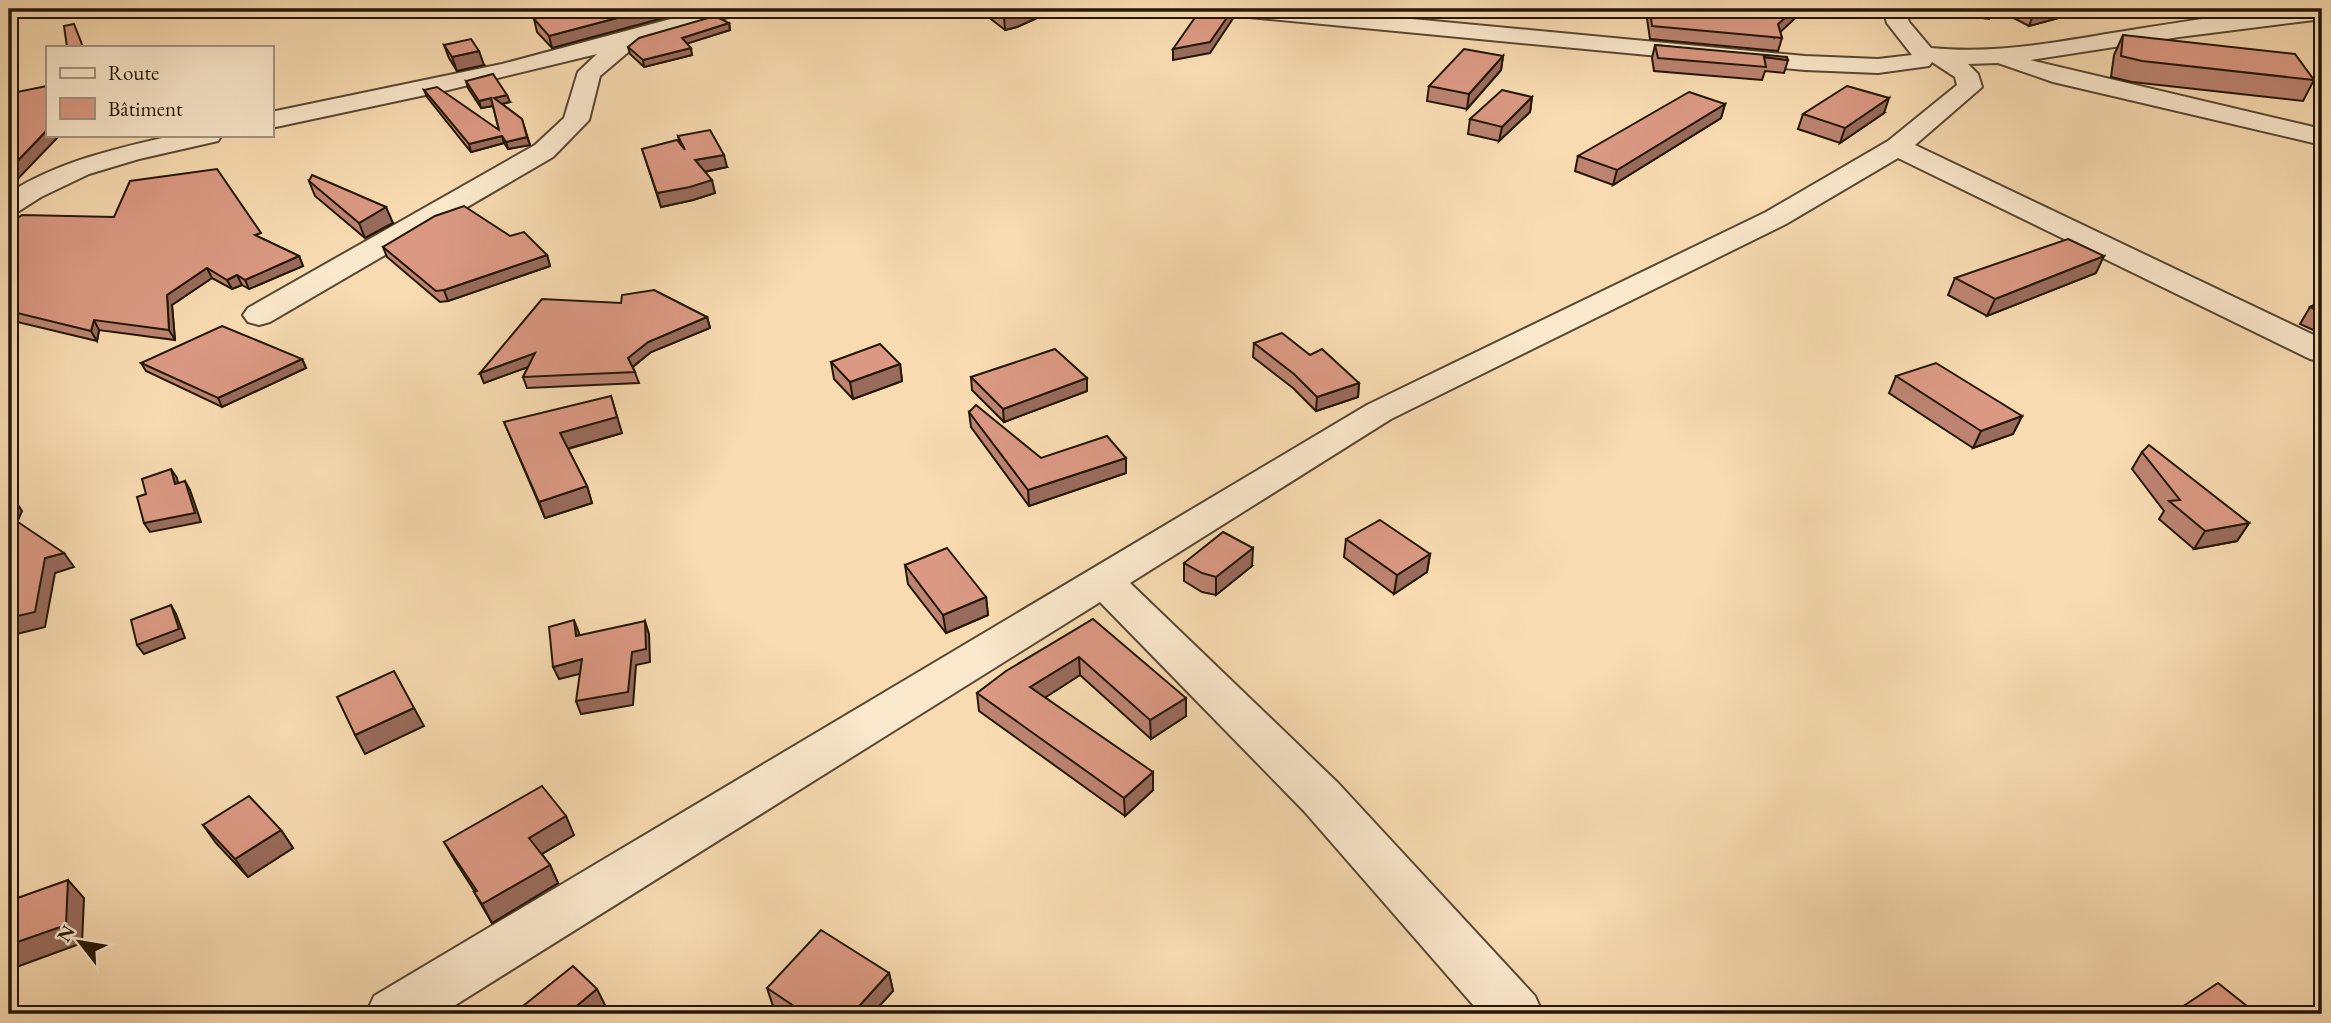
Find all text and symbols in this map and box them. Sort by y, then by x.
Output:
legend [46,46,273,136]
text: Route [108,59,159,86]
text: Bâtiment [108,95,183,122]
north arrow [46,908,116,978]
text: N [51,920,81,947]

